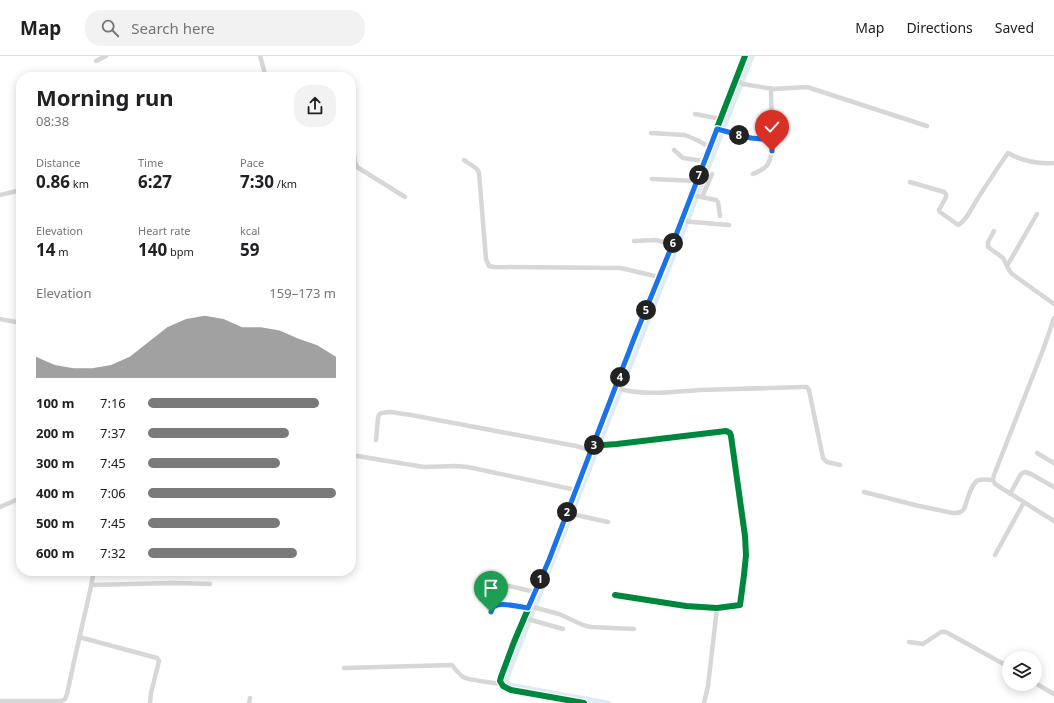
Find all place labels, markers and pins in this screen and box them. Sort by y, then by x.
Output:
pin [755,110,789,151]
pin: 8 [729,125,749,145]
pin: 7 [689,165,709,185]
pin: 6 [663,233,683,253]
pin: 5 [636,300,656,320]
pin: 4 [610,367,630,387]
pin: 3 [584,435,604,455]
pin: 2 [557,502,577,522]
pin: 1 [530,569,550,589]
pin [474,571,508,612]

